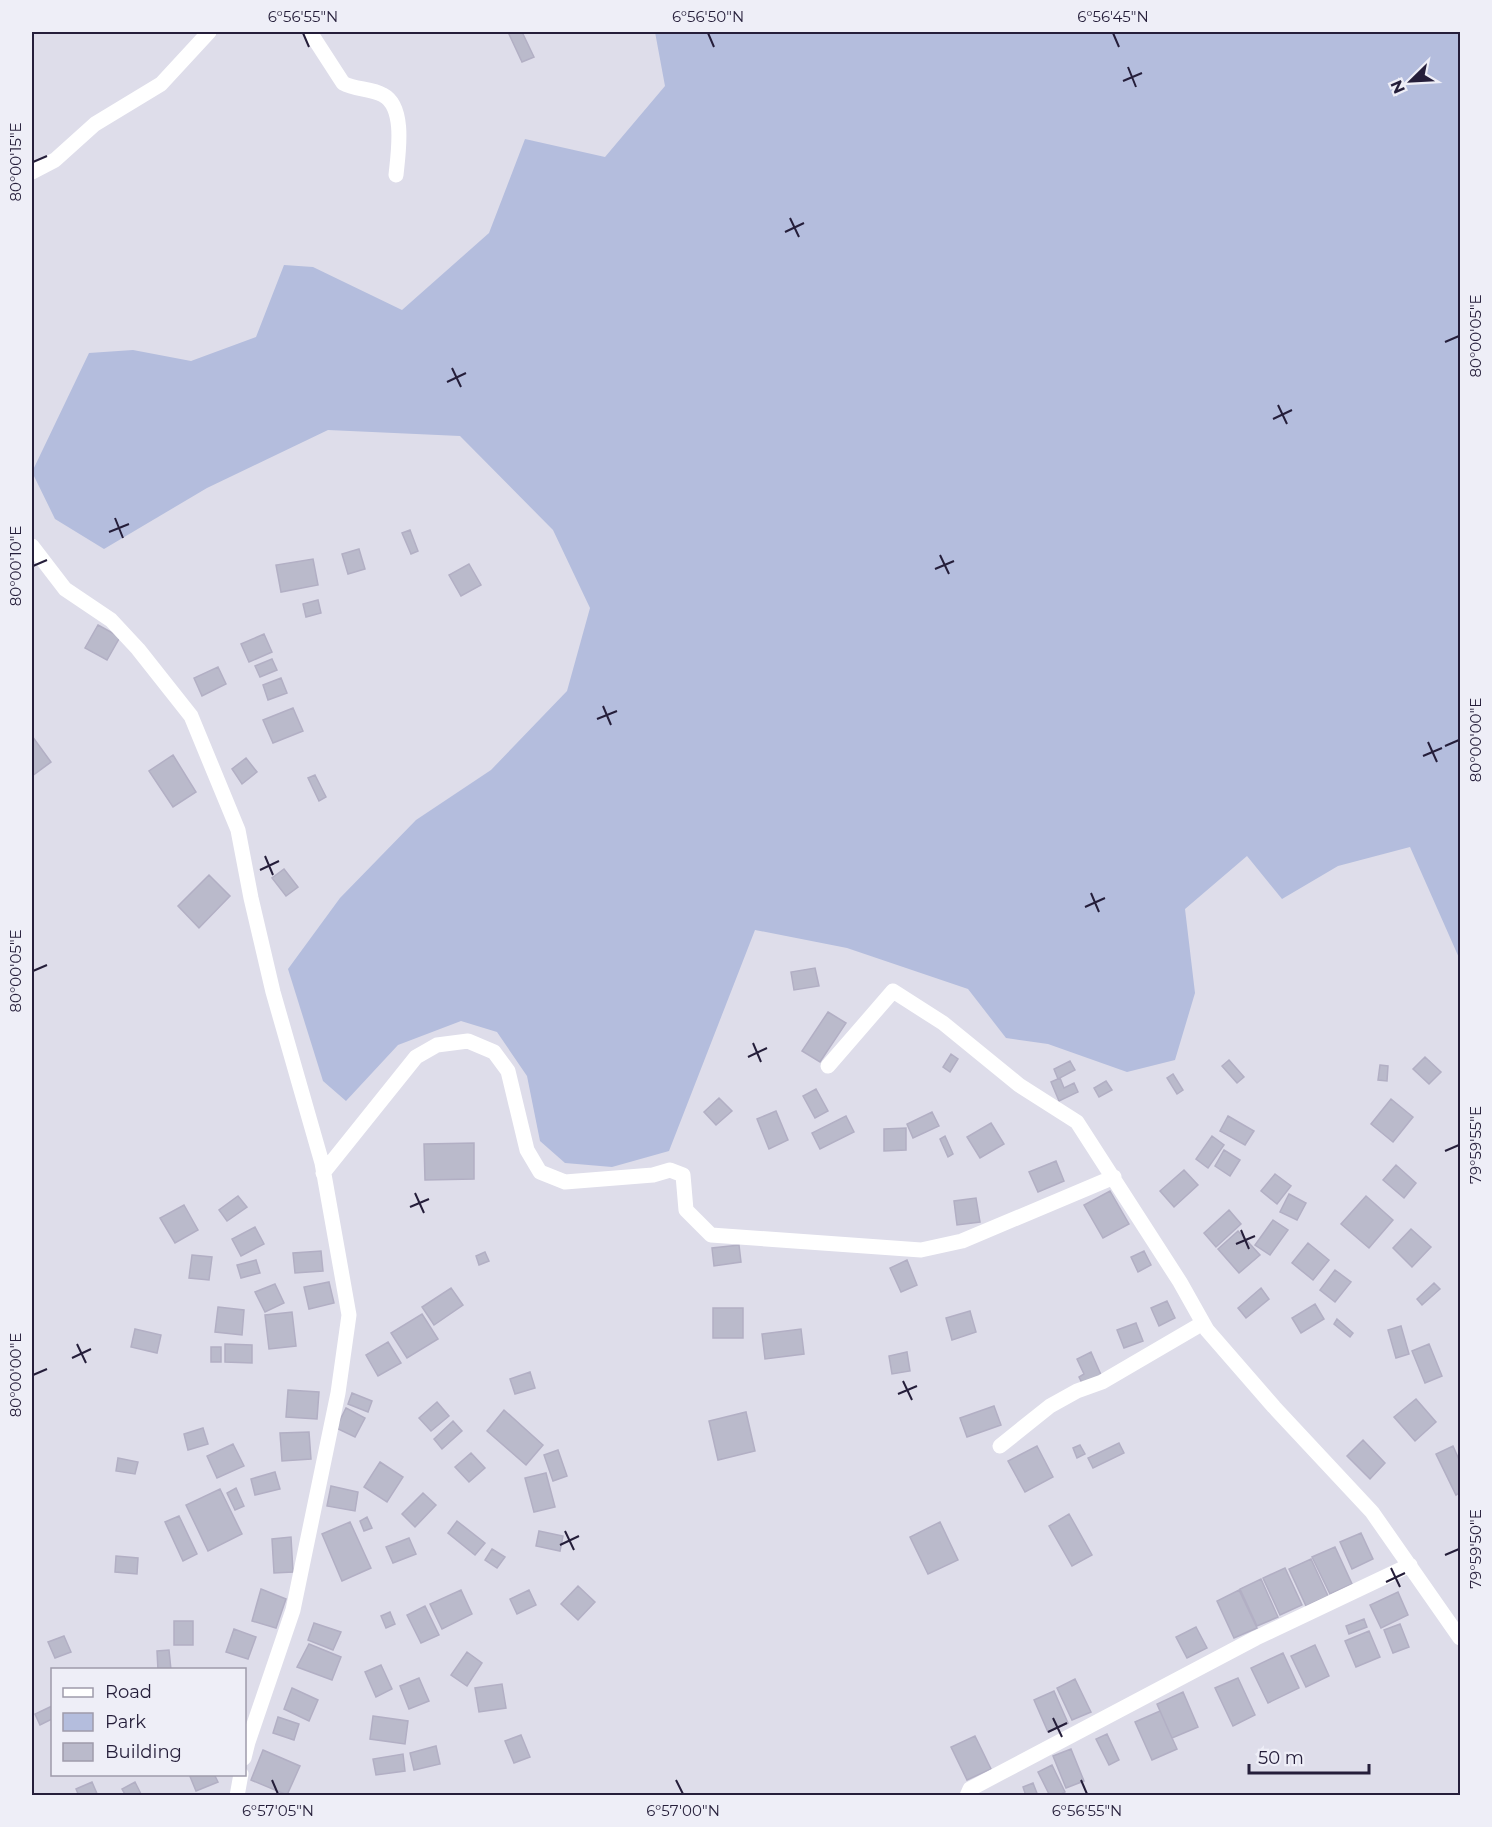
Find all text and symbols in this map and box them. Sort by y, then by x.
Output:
text: 6°56'55"N [268,7,338,26]
text: 6°56'50"N [672,7,744,26]
text: 6°56'45"N [1077,7,1149,26]
north arrow [1381,51,1441,111]
text: N [1386,77,1409,97]
text: 80°00'15"E [6,122,25,202]
text: 80°00'05"E [1466,294,1485,378]
text: 80°00'10"E [6,526,25,606]
text: 80°00'00"E [1466,698,1485,782]
text: 80°00'05"E [6,929,25,1013]
text: 79°59'55"E [1466,1106,1485,1184]
text: 80°00'00"E [6,1333,25,1417]
text: 79°59'50"E [1466,1509,1485,1589]
legend [51,1668,246,1776]
text: Road [105,1681,152,1703]
text: Park [105,1711,146,1733]
scale bar [1249,1737,1369,1775]
text: Building [105,1741,182,1763]
text: 50 m [1258,1747,1304,1769]
text: 6°57'05"N [242,1801,314,1820]
text: 6°57'00"N [646,1801,720,1820]
text: 6°56'55"N [1052,1801,1122,1820]

